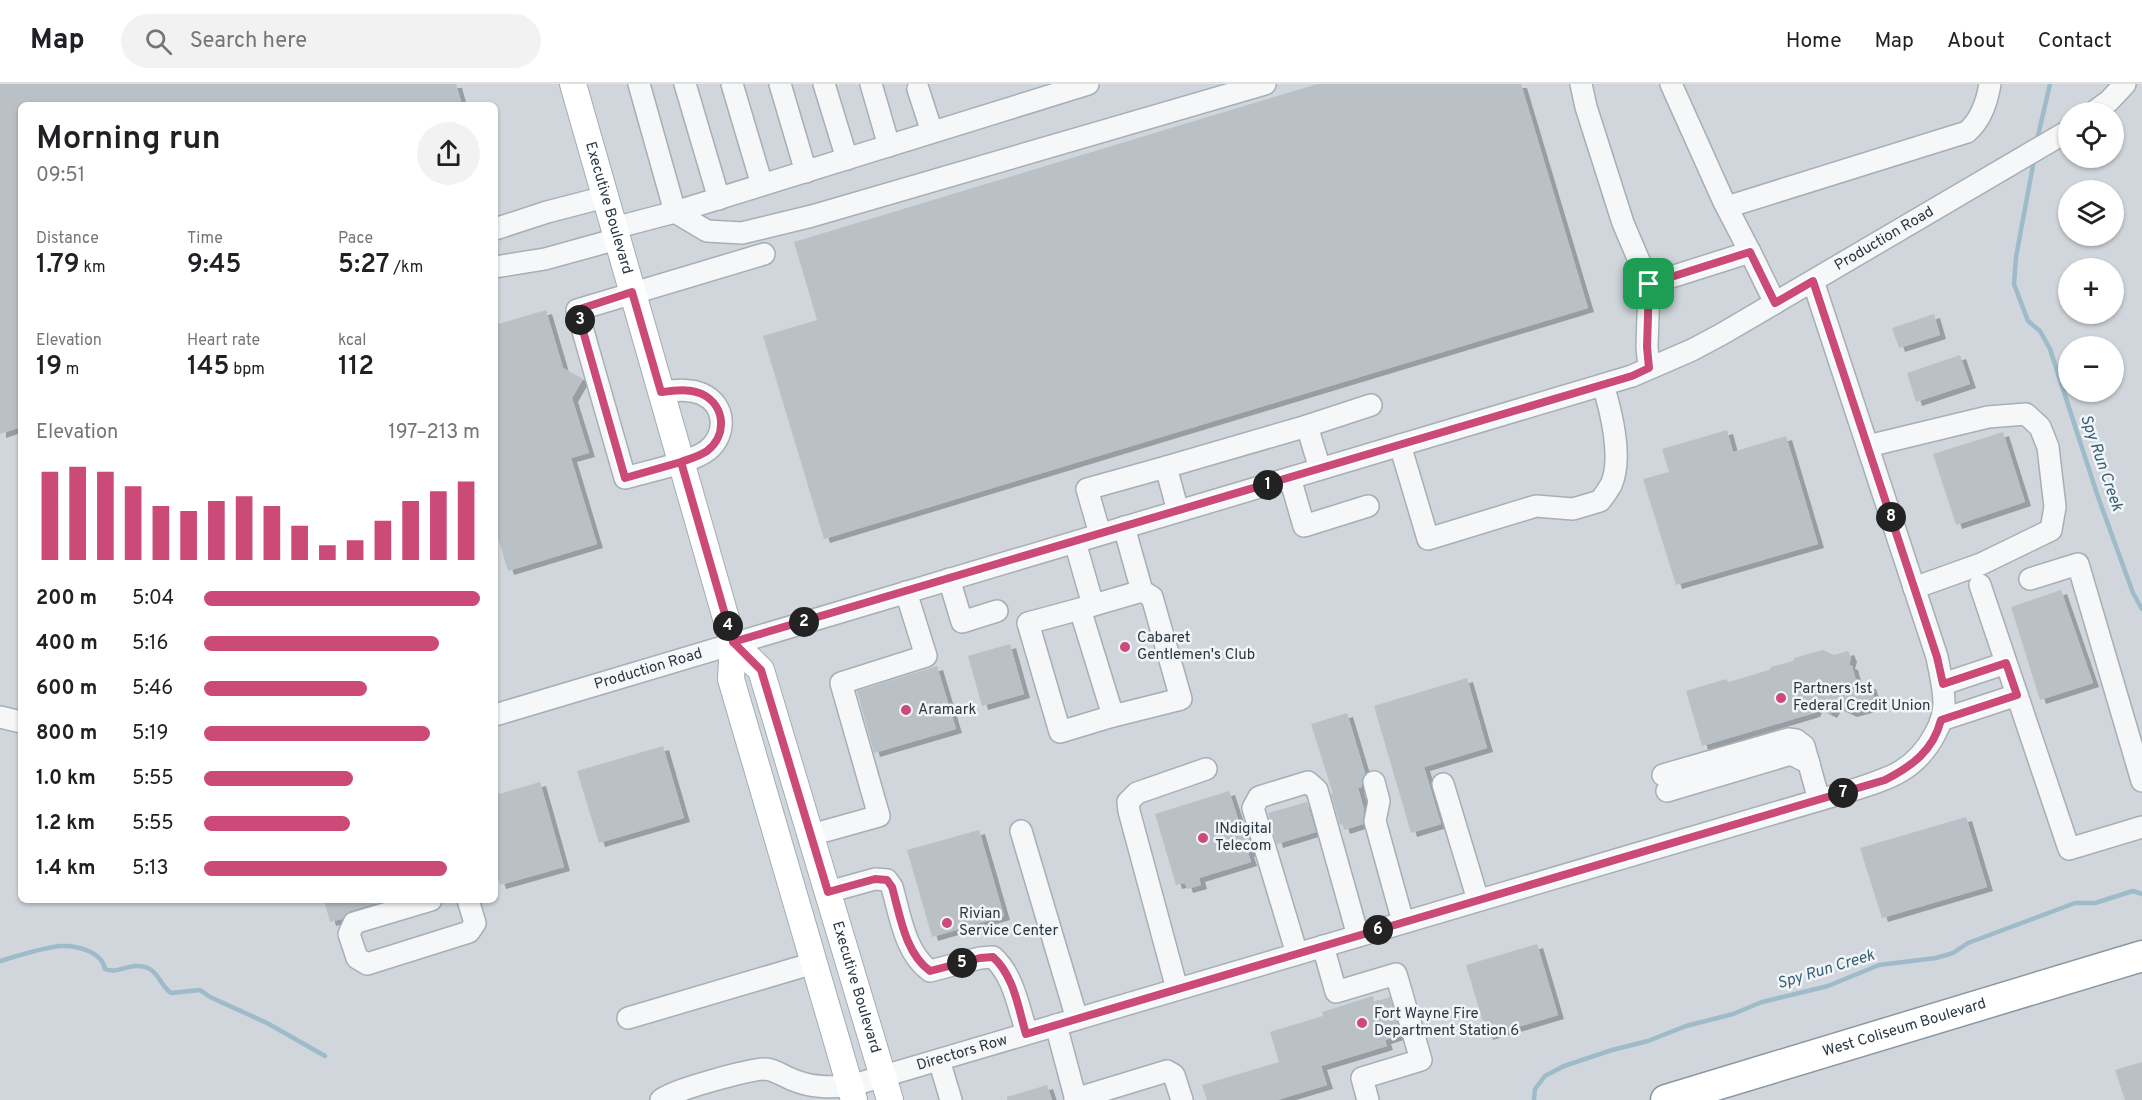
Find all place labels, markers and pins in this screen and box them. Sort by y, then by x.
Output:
pin [1623,258,1674,309]
pin: 3 [565,305,595,335]
pin: 1 [1253,470,1283,500]
pin: 8 [1876,502,1906,532]
pin: 2 [789,607,819,637]
pin: 4 [713,611,743,641]
place label: Cabaret Gentlemen's Club [1137,629,1255,665]
marker: Cabaret Gentlemen's Club [1118,640,1132,654]
place label: Partners 1st Federal Credit Union [1793,680,1930,716]
marker: Partners 1st Federal Credit Union [1774,691,1788,705]
place label: Aramark [918,701,976,720]
marker: Aramark [899,703,913,717]
pin: 7 [1828,778,1858,808]
place label: INdigital Telecom [1215,820,1272,856]
marker: INdigital Telecom [1196,831,1210,845]
place label: Rivian Service Center [959,905,1059,941]
pin: 6 [1363,915,1393,945]
marker: Rivian Service Center [940,916,954,930]
pin: 5 [947,948,977,978]
place label: Fort Wayne Fire Department Station 6 [1374,1005,1519,1041]
marker: Fort Wayne Fire Department Station 6 [1355,1016,1369,1030]

